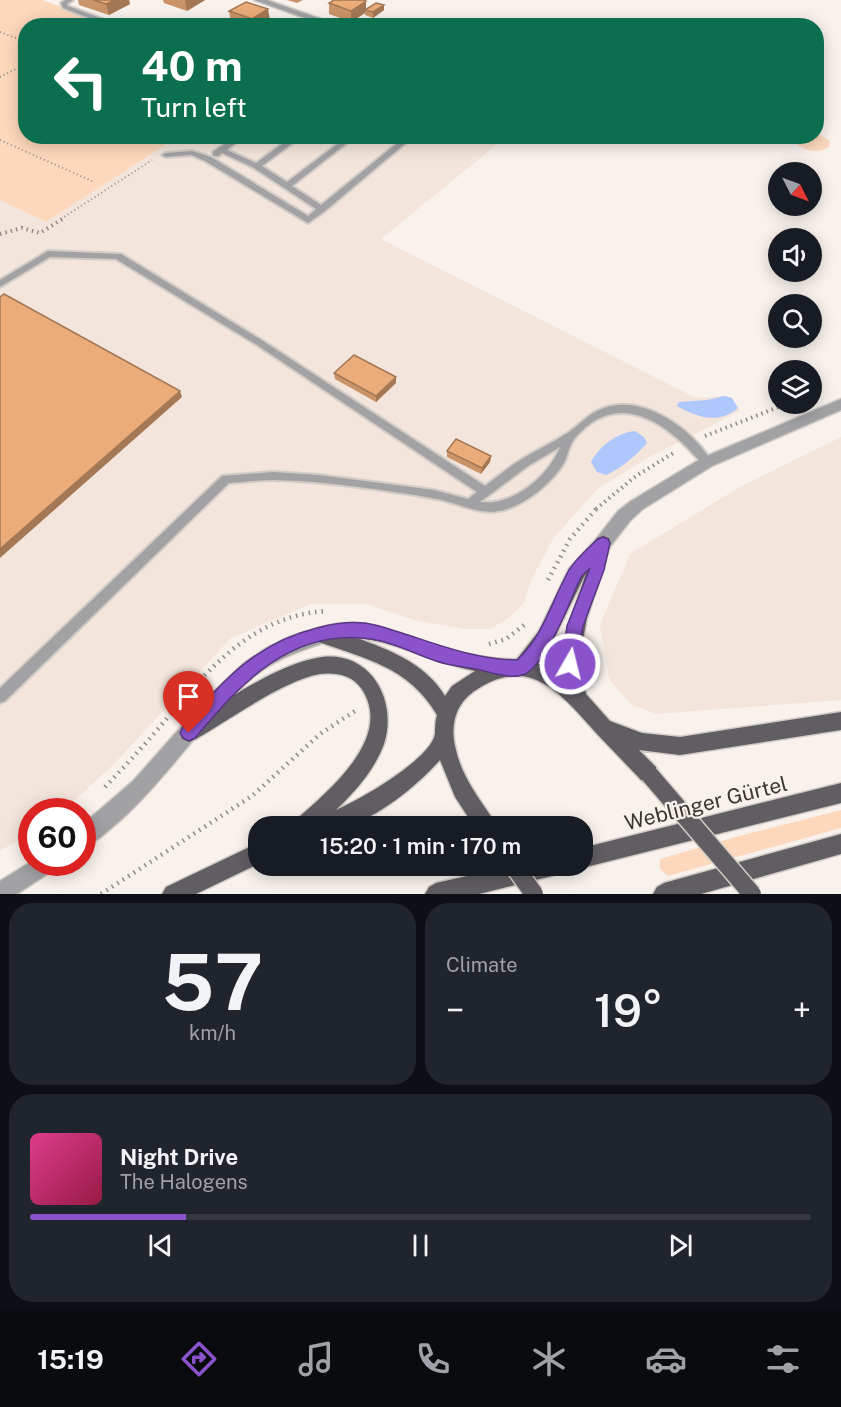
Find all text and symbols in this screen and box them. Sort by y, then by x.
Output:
text: 40 m [141,41,243,90]
icon: left [42,42,120,120]
text: Turn left [141,91,247,123]
north arrow [768,162,822,216]
map controls [768,162,822,414]
button: sound [768,228,822,282]
button: search [768,294,822,348]
button: layers [768,360,822,414]
position arrow [538,632,602,696]
pin [163,671,214,733]
icon: arrive [172,680,205,713]
street label: Weblinger Gürtel [622,771,790,835]
speed limit sign: 60 [18,798,96,876]
text: 15:20 · 1 min · 170 m [320,833,521,859]
text: 57 [162,936,263,1028]
text: Climate [446,953,518,977]
text: 19° [594,984,663,1037]
text: − [446,991,464,1029]
text: + [793,991,811,1029]
text: km/h [189,1021,236,1045]
text: Night Drive [120,1144,238,1170]
text: The Halogens [120,1170,248,1194]
icon: previous [144,1229,177,1262]
icon: pause [404,1229,437,1262]
icon: next [664,1229,697,1262]
icon: directions [178,1338,220,1380]
icon: music [295,1338,337,1380]
icon: phone [412,1338,454,1380]
icon: climate [528,1338,570,1380]
icon: car [645,1338,687,1380]
icon: filters [762,1338,804,1380]
text: 15:19 [37,1343,104,1375]

